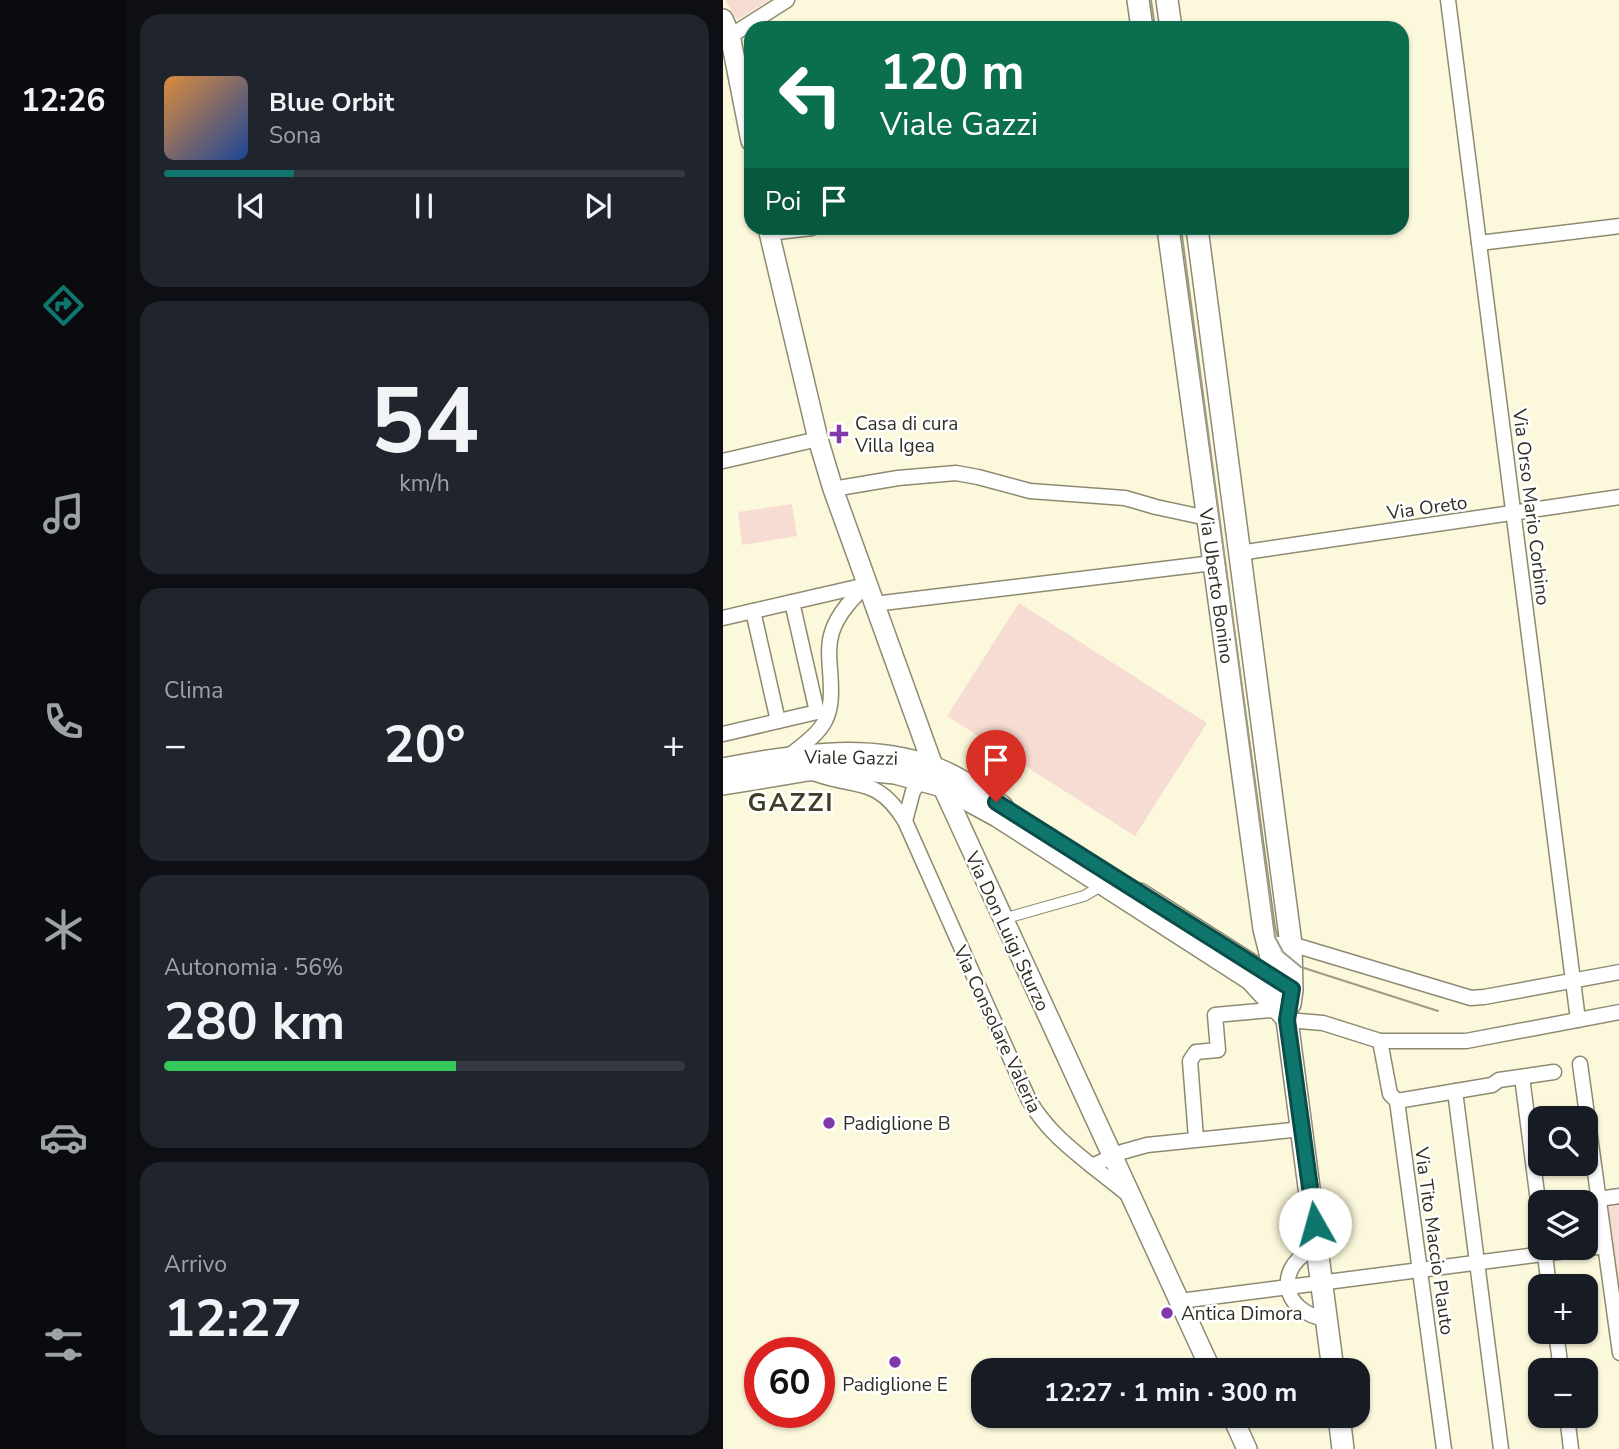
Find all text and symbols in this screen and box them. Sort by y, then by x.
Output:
text: 120 m [880,39,1024,106]
icon: left [765,49,856,140]
text: 12:26 [21,79,105,122]
text: Blue Orbit [269,85,394,120]
text: Viale Gazzi [880,103,1038,146]
text: Sona [269,120,321,151]
icon: arrive [815,182,853,220]
text: Poi [765,184,801,219]
icon: previous [232,187,270,225]
icon: pause [405,187,443,225]
icon: next [579,187,617,225]
icon: directions [39,281,88,330]
text: 54 [370,360,479,484]
street label: Via Orso Mario Corbino [1506,406,1556,607]
place label: Casa di cura Villa Igea [854,411,958,459]
marker: Casa di cura Villa Igea [829,424,849,444]
text: km/h [399,468,450,499]
icon: music [39,489,88,538]
street label: Via Oreto [1384,489,1469,527]
street label: Via Uberto Bonino [1192,506,1240,666]
text: Clima [164,675,224,706]
icon: phone [39,697,88,746]
text: 20° [383,709,466,780]
text: − [164,720,187,771]
text: + [662,720,685,771]
pin [966,730,1026,802]
icon: arrive [977,741,1015,779]
street label: Viale Gazzi [803,744,898,772]
district label: GAZZI [748,785,835,820]
street label: Via Don Luigi Sturzo [958,846,1056,1015]
icon: climate [39,905,88,954]
street label: Via Consolare Valeria [946,941,1047,1117]
text: Autonomia · 56% [164,952,344,983]
text: 280 km [164,986,345,1057]
map controls [1528,1106,1598,1428]
button: search [1528,1106,1598,1176]
place label: Padiglione B [843,1111,950,1137]
icon: car [39,1113,88,1162]
marker: Padiglione B [821,1115,837,1131]
street label: Via Tito Maccio Plauto [1408,1145,1460,1337]
position arrow [1278,1187,1352,1261]
button: layers [1528,1190,1598,1260]
text: Arrivo [164,1249,227,1280]
button: + [1528,1274,1598,1344]
text: 12:27 [164,1283,302,1354]
place label: Antica Dimora [1181,1301,1303,1327]
marker: Antica Dimora [1159,1305,1175,1321]
icon: filters [39,1320,88,1369]
speed limit sign: 60 [744,1337,835,1428]
marker: Padiglione E [887,1354,903,1370]
button: − [1528,1358,1598,1428]
place label: Padiglione E [842,1372,948,1398]
text: 12:27 · 1 min · 300 m [1044,1375,1297,1410]

